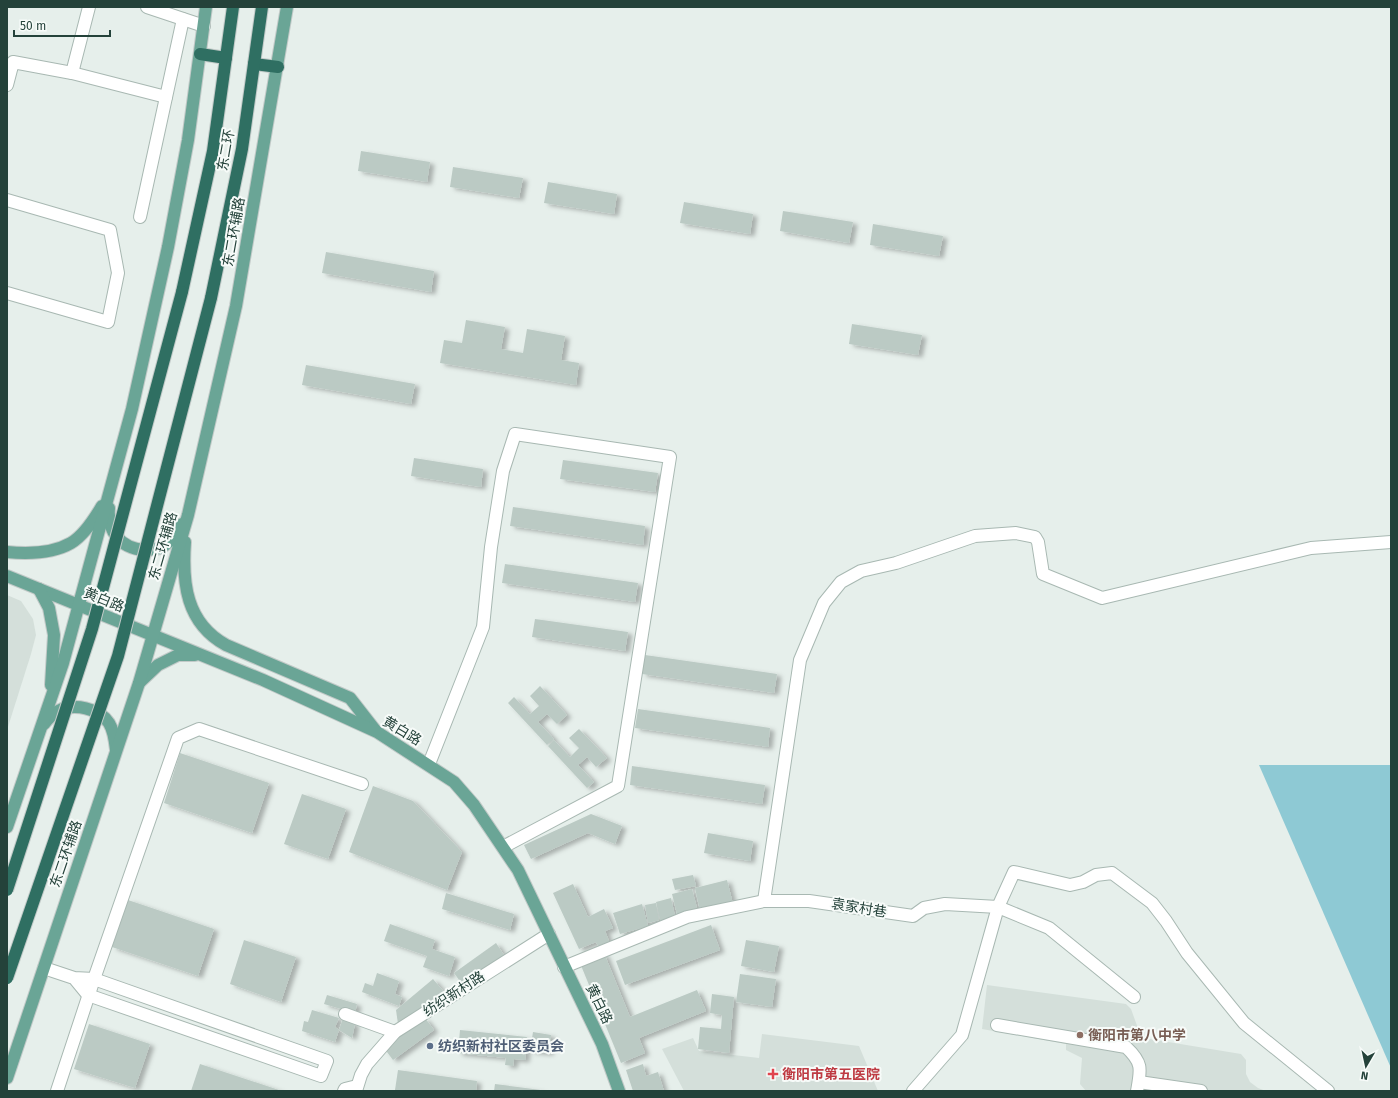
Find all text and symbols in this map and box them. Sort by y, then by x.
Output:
scale bar [14,12,110,38]
text: 50 m [20,19,46,33]
street label: 东二环 [214,128,238,172]
street label: 东二环辅路 [220,196,248,268]
street label: 东二环辅路 [145,510,181,582]
street label: 黄白路 [81,584,127,616]
street label: 黄白路 [380,713,424,749]
street label: 东二环辅路 [47,818,85,890]
street label: 袁家村巷 [830,895,888,921]
street label: 纺织新村路 [420,968,488,1020]
street label: 黄白路 [582,981,616,1027]
place label: 衡阳市第八中学 [1088,1027,1186,1044]
marker: 衡阳市第八中学 [1075,1030,1085,1040]
place label: 纺织新村社区委员会 [438,1038,564,1055]
marker: 纺织新村社区委员会 [425,1041,435,1051]
north arrow [1346,1046,1386,1086]
place label: 衡阳市第五医院 [782,1066,880,1083]
marker: 衡阳市第五医院 [767,1068,779,1080]
text: N [1360,1068,1369,1082]

